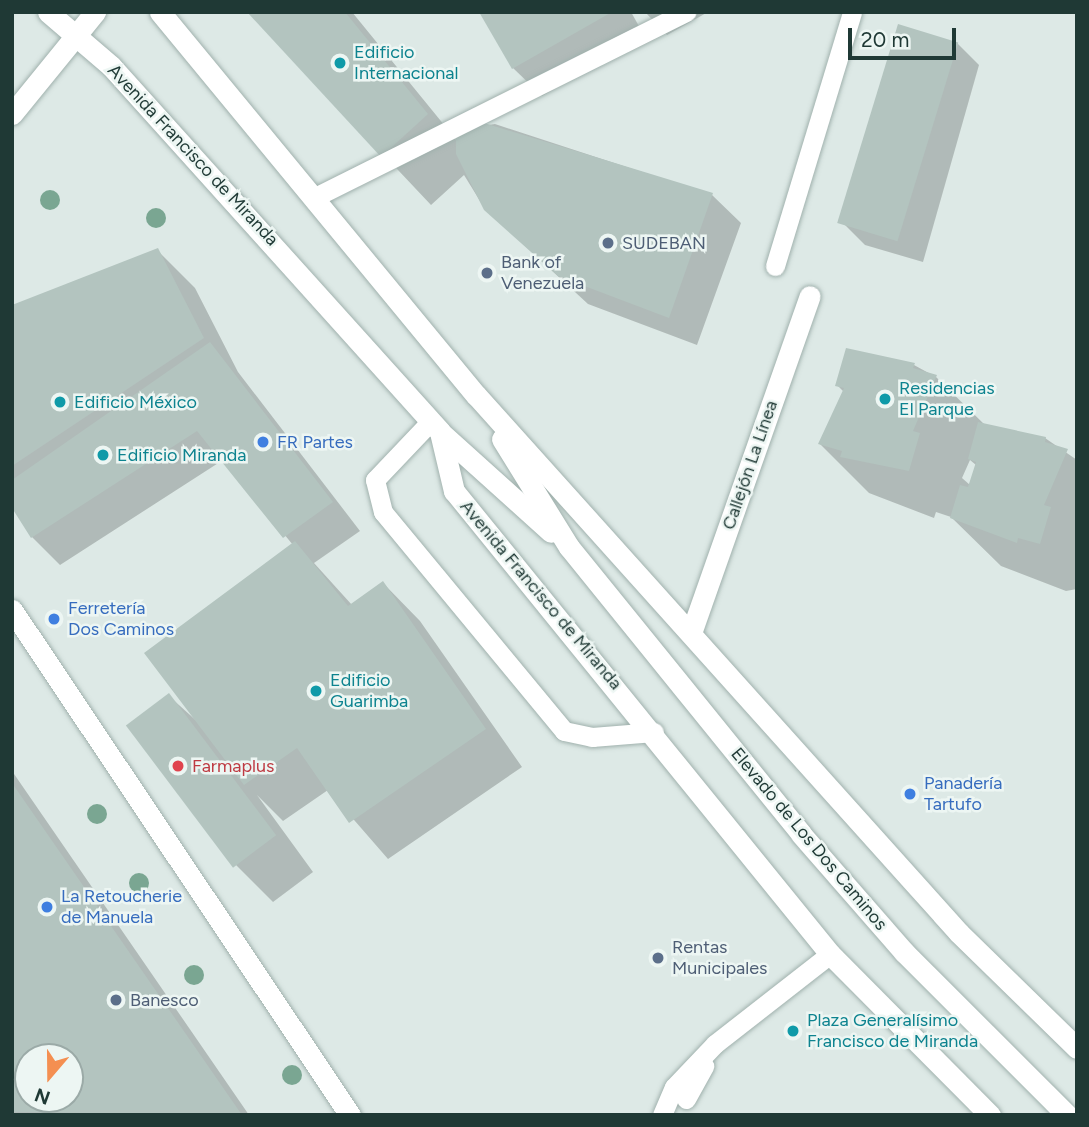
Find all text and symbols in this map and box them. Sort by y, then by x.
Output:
scale bar [851,14,960,58]
text: 20 m [861,27,909,52]
place label: Edificio Internacional [354,42,458,84]
marker: Edificio Internacional [332,55,348,71]
street label: Avenida Francisco de Miranda [103,60,283,250]
place label: SUDEBAN [622,232,706,254]
marker: SUDEBAN [600,235,616,251]
place label: Bank of Venezuela [501,252,584,294]
marker: Bank of Venezuela [479,265,495,281]
place label: Residencias El Parque [899,378,995,420]
place label: Edificio México [74,391,197,413]
marker: Residencias El Parque [877,391,893,407]
marker: Edificio México [52,394,68,410]
street label: Callejón La Línea [718,398,782,532]
place label: FR Partes [277,431,353,453]
marker: FR Partes [255,434,271,450]
place label: Edificio Miranda [117,444,246,466]
marker: Edificio Miranda [95,447,111,463]
street label: Avenida Francisco de Miranda [455,496,627,694]
place label: Ferretería Dos Caminos [68,598,174,640]
marker: Ferretería Dos Caminos [46,611,62,627]
place label: Edificio Guarimba [330,670,408,712]
marker: Edificio Guarimba [308,683,324,699]
street label: Elevado de Los Dos Caminos [726,743,892,935]
place label: Farmaplus [192,755,274,777]
marker: Farmaplus [170,758,186,774]
place label: Panadería Tartufo [924,773,1002,816]
marker: Panadería Tartufo [902,786,918,802]
place label: La Retoucherie de Manuela [61,886,182,928]
marker: La Retoucherie de Manuela [39,899,55,915]
place label: Rentas Municipales [672,937,767,979]
marker: Rentas Municipales [650,950,666,966]
place label: Banesco [130,989,199,1011]
marker: Banesco [108,992,124,1008]
place label: Plaza Generalísimo Francisco de Miranda [807,1010,978,1052]
marker: Plaza Generalísimo Francisco de Miranda [785,1023,801,1039]
north arrow [14,1043,84,1113]
text: N [31,1083,53,1110]

